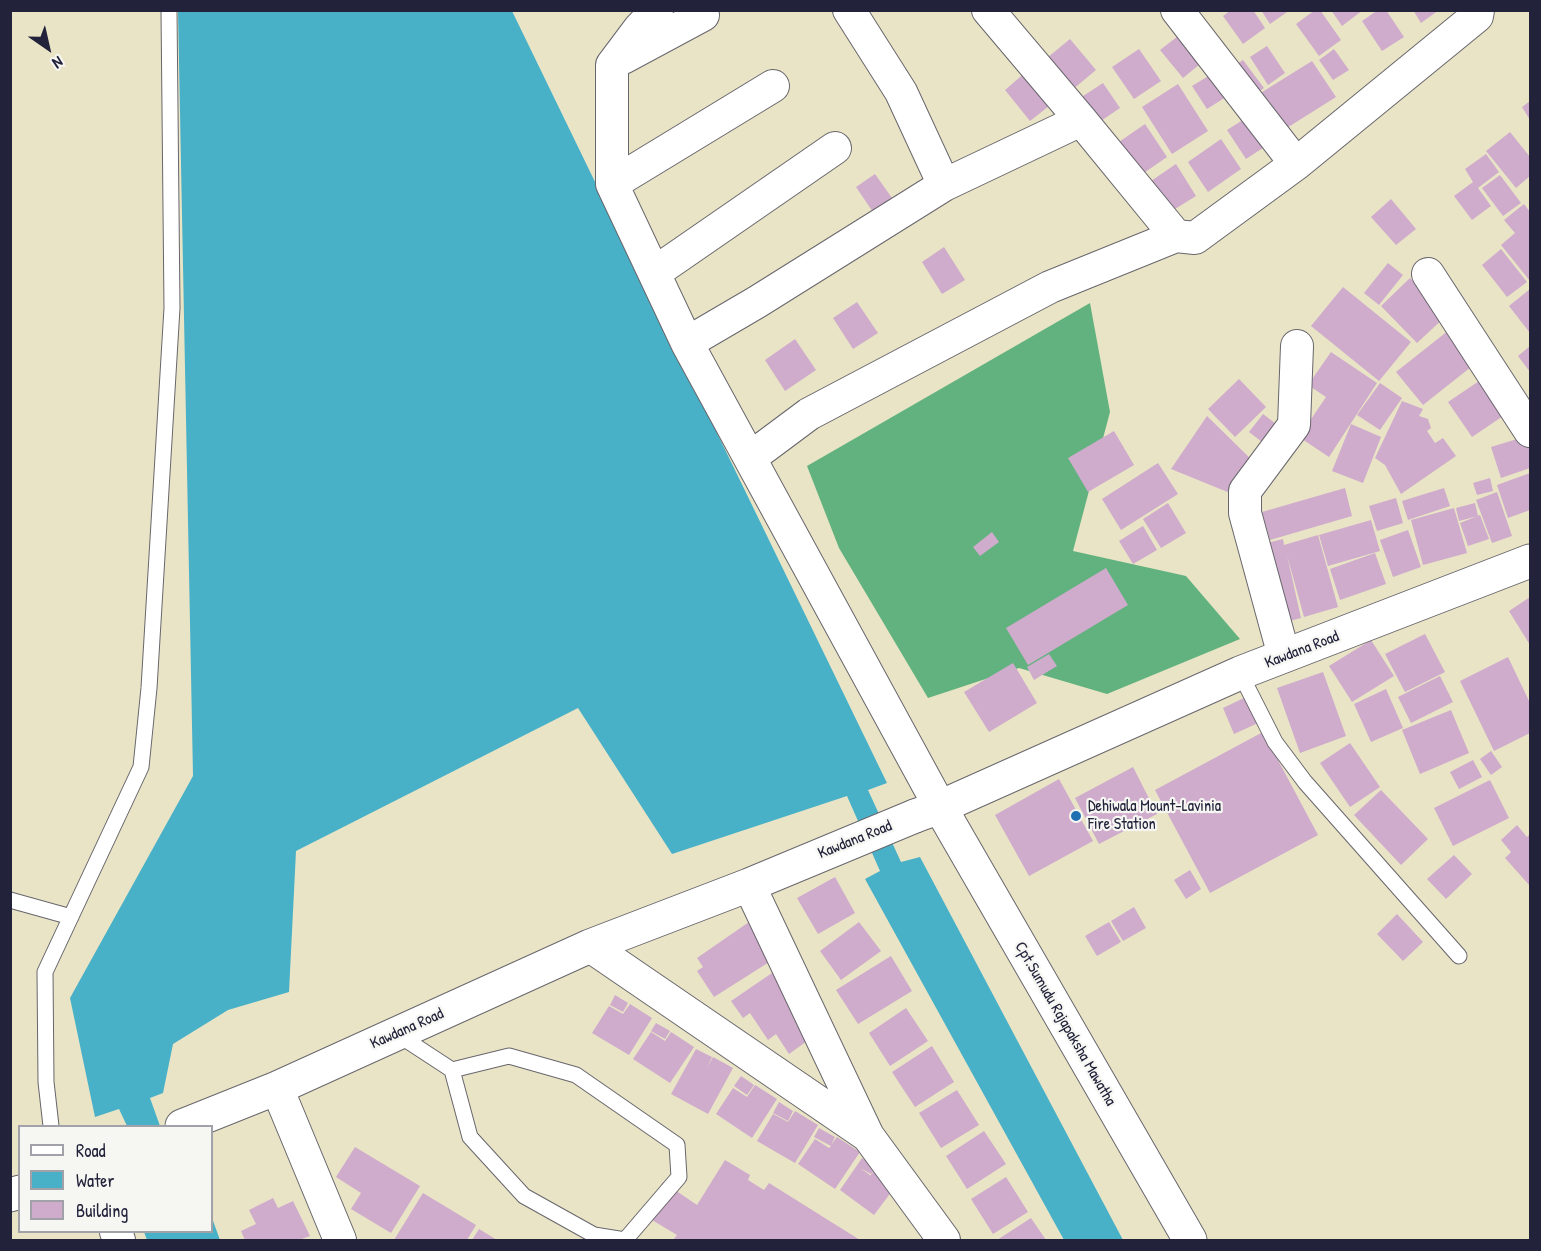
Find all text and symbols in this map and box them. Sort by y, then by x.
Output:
north arrow [18,18,78,78]
text: N [48,51,68,74]
street label: Kawdana Road [1262,627,1342,673]
place label: Dehiwala Mount-Lavinia Fire Station [1088,797,1221,835]
marker: Dehiwala Mount-Lavinia Fire Station [1069,809,1083,823]
street label: Kawdana Road [815,816,895,864]
street label: Cpt.Sumudu Rajapaksha Mawatha [1010,939,1120,1109]
street label: Kawdana Road [367,1004,447,1054]
legend [18,1125,213,1233]
text: Road [76,1138,106,1163]
text: Water [76,1168,114,1193]
text: Building [76,1198,128,1223]

